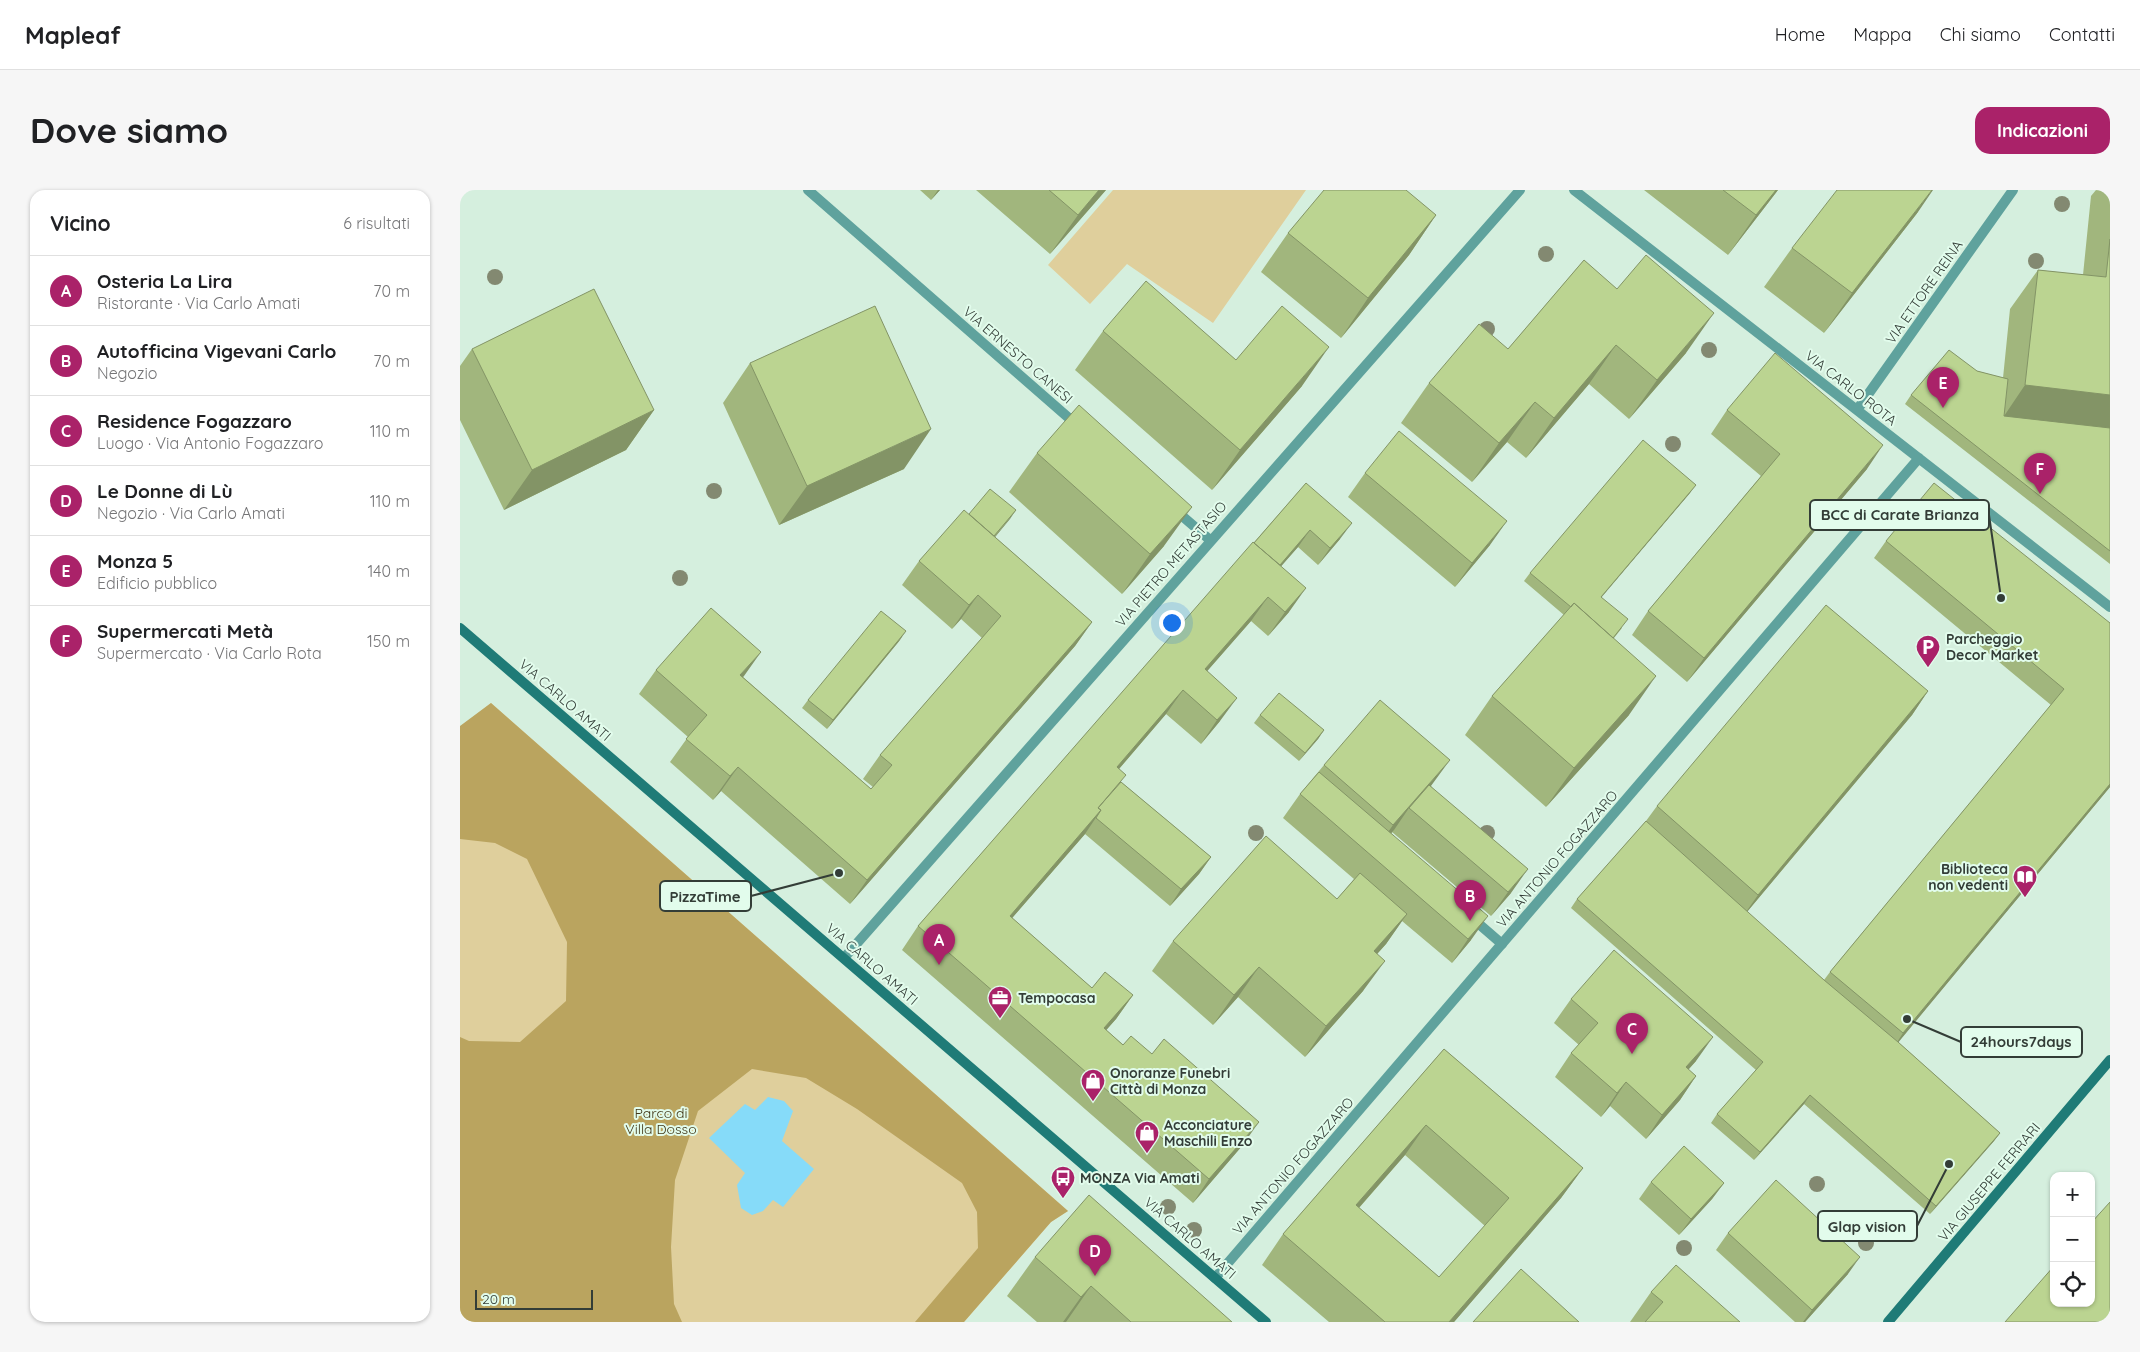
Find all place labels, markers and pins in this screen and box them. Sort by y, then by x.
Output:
pin: E [1927,367,1959,408]
pin: F [2024,453,2056,494]
callout: BCC di Carate Brianza [1810,500,1989,530]
place label: Parcheggio Decor Market [1946,630,2039,664]
parking icon: Parcheggio Decor Market [1915,634,1941,668]
place label: Biblioteca non vedenti [1928,860,2008,894]
library icon: Biblioteca non vedenti [2012,864,2038,898]
pin: B [1454,880,1486,921]
callout: PizzaTime [660,881,751,911]
pin: A [923,924,955,965]
office icon: Tempocasa [987,985,1013,1019]
place label: Tempocasa [1018,989,1096,1007]
pin: C [1616,1013,1648,1054]
callout: 24hours7days [1961,1027,2082,1057]
place label: Onoranze Funebri Città di Monza [1110,1064,1230,1098]
shop icon: Onoranze Funebri Città di Monza [1080,1068,1106,1102]
place label: Acconciature Maschili Enzo [1164,1116,1253,1150]
shop icon: Acconciature Maschili Enzo [1134,1120,1160,1154]
bus stop icon: MONZA Via Amati [1050,1165,1076,1199]
place label: MONZA Via Amati [1080,1169,1200,1187]
callout: Glap vision [1818,1211,1917,1241]
pin: D [1079,1235,1111,1276]

